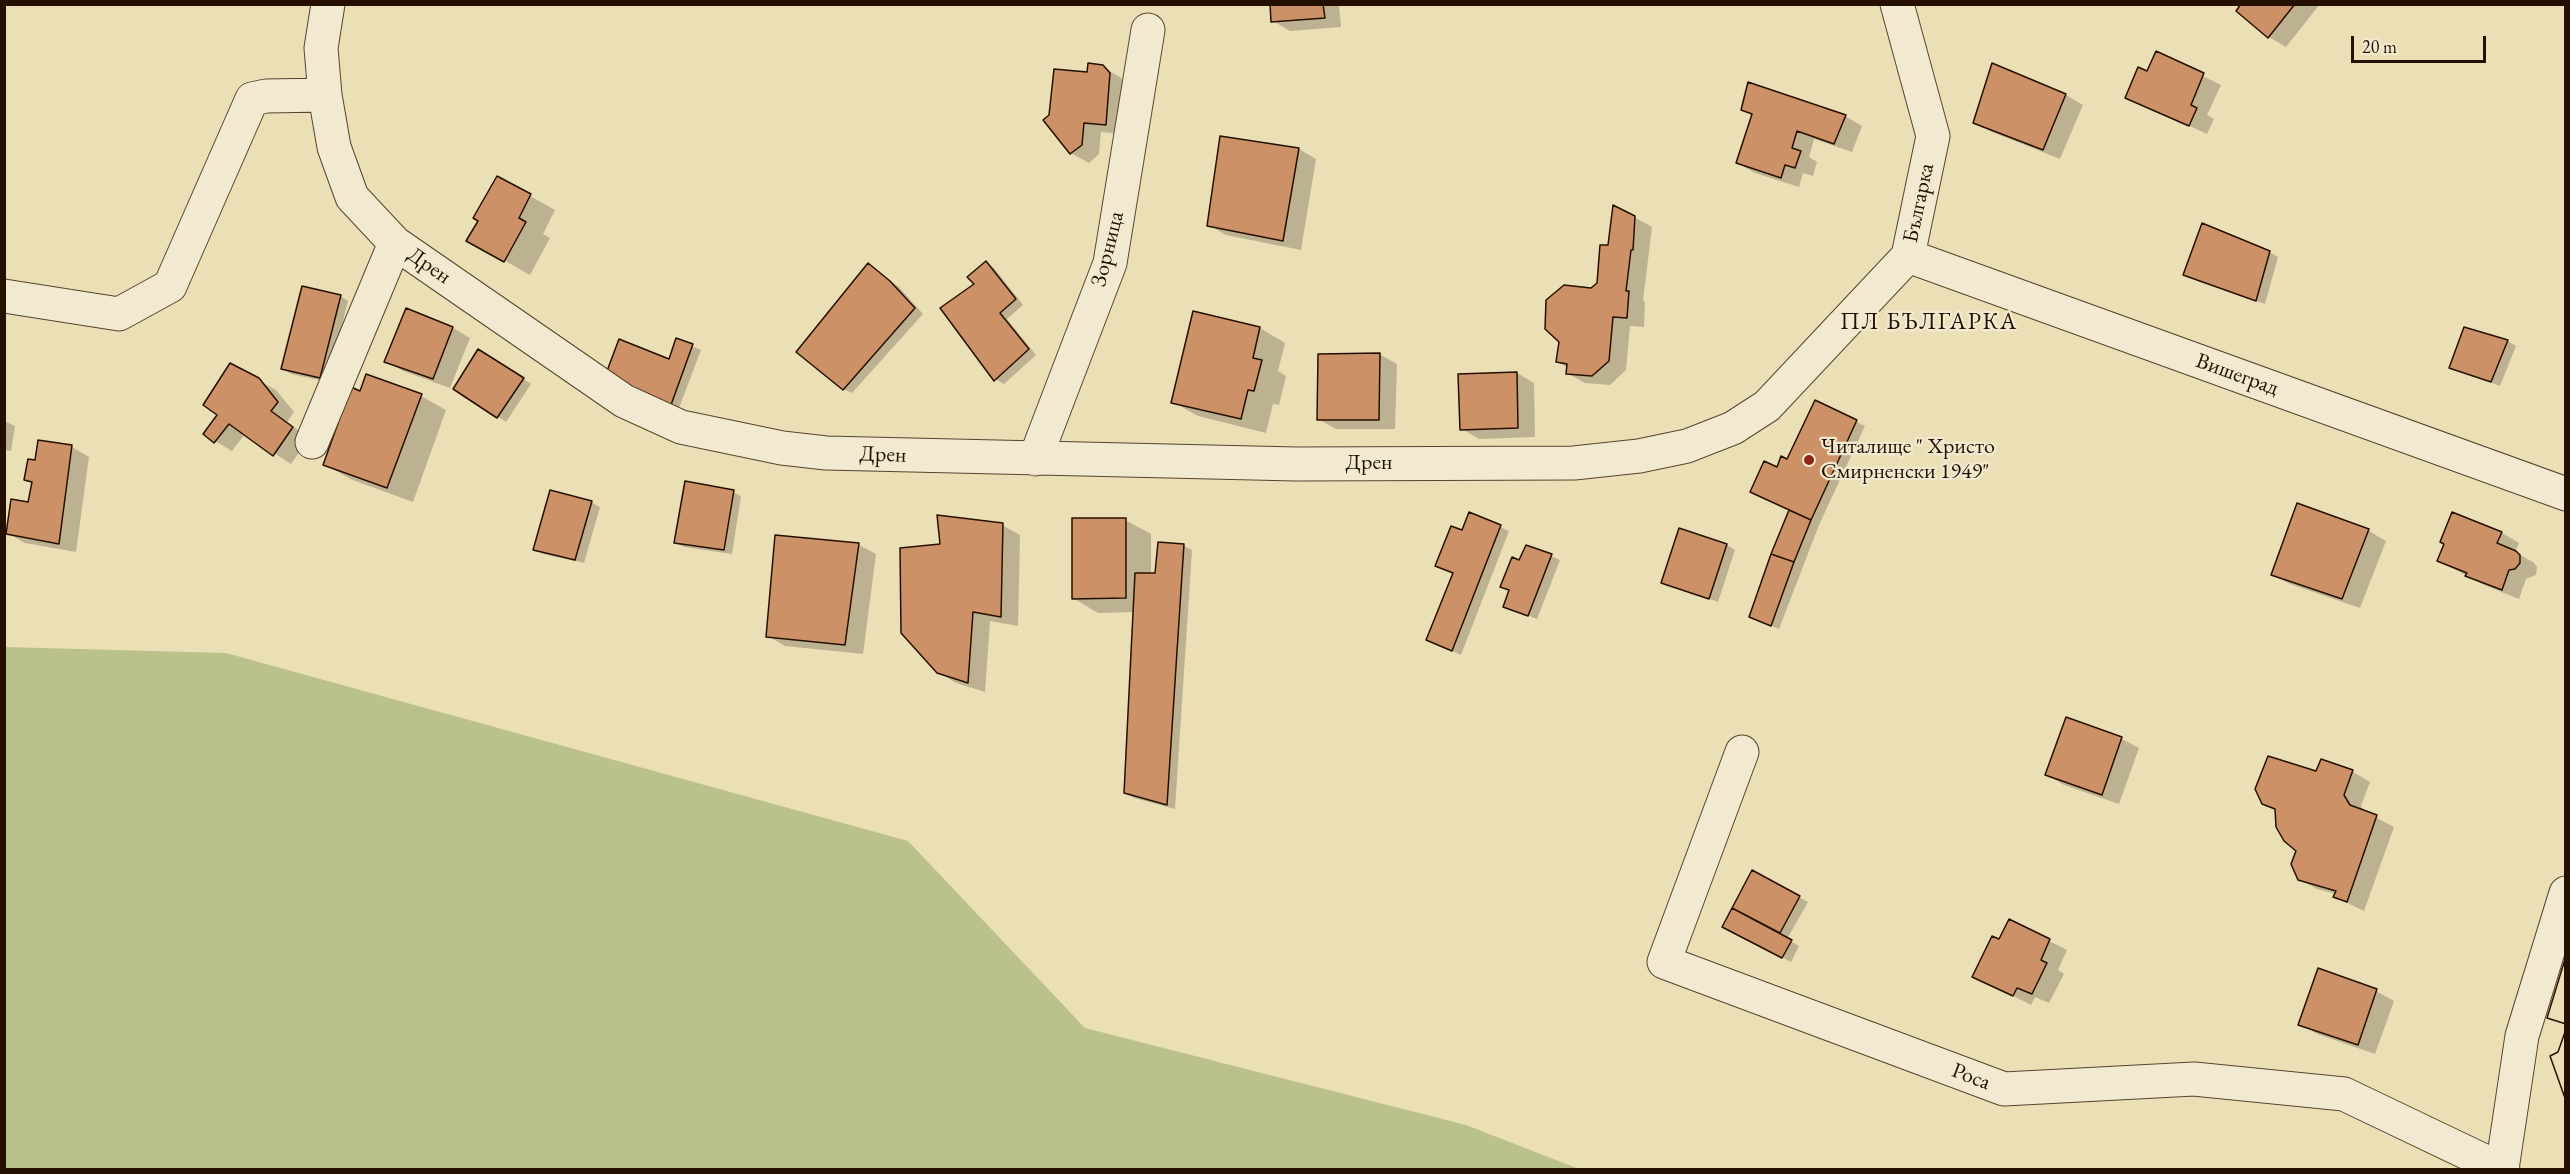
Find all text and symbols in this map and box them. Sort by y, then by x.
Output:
scale bar [2354,24,2489,62]
text: 20 m [2362,35,2397,58]
street label: Българка [1898,161,1940,245]
street label: Зорница [1086,209,1130,289]
street label: Дрен [402,242,456,290]
district label: ПЛ БЪЛГАРКА [1840,308,2018,336]
street label: Вишеград [2192,348,2282,402]
place label: Читалище " Христо Смирненски 1949" [1821,434,1995,486]
street label: Дрен [859,441,907,469]
street label: Дрен [1346,450,1392,476]
marker: Читалище " Христо Смирненски 1949" [1802,453,1816,467]
street label: Роса [1948,1058,1994,1096]

